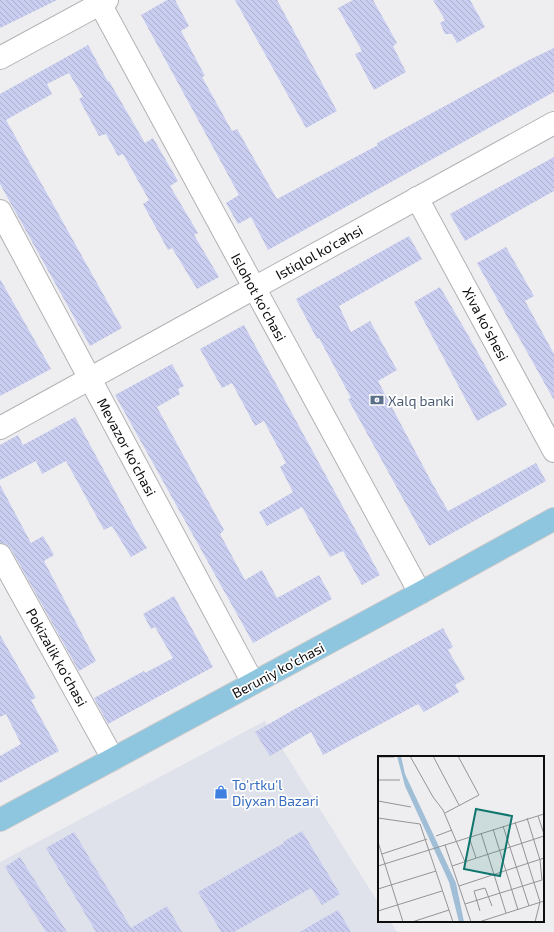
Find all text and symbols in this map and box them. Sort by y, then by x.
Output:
street label: Istiqlol ko'cahsi [272,221,366,283]
street label: Islohot ko'chasi [228,250,290,344]
street label: Xiva ko'shesi [459,284,513,364]
bank icon: Xalq banki [369,392,385,408]
place label: Xalq banki [388,392,454,409]
street label: Mevazor ko'chasi [94,395,160,499]
street label: Pokizalik ko'chasi [23,605,91,709]
street label: Beruniy ko'chasi [229,639,327,701]
inset map [378,756,544,922]
place label: To'rtku'l Diyxan Bazari [232,776,319,809]
shop icon: To'rtku'l Diyxan Bazari [213,784,229,800]

